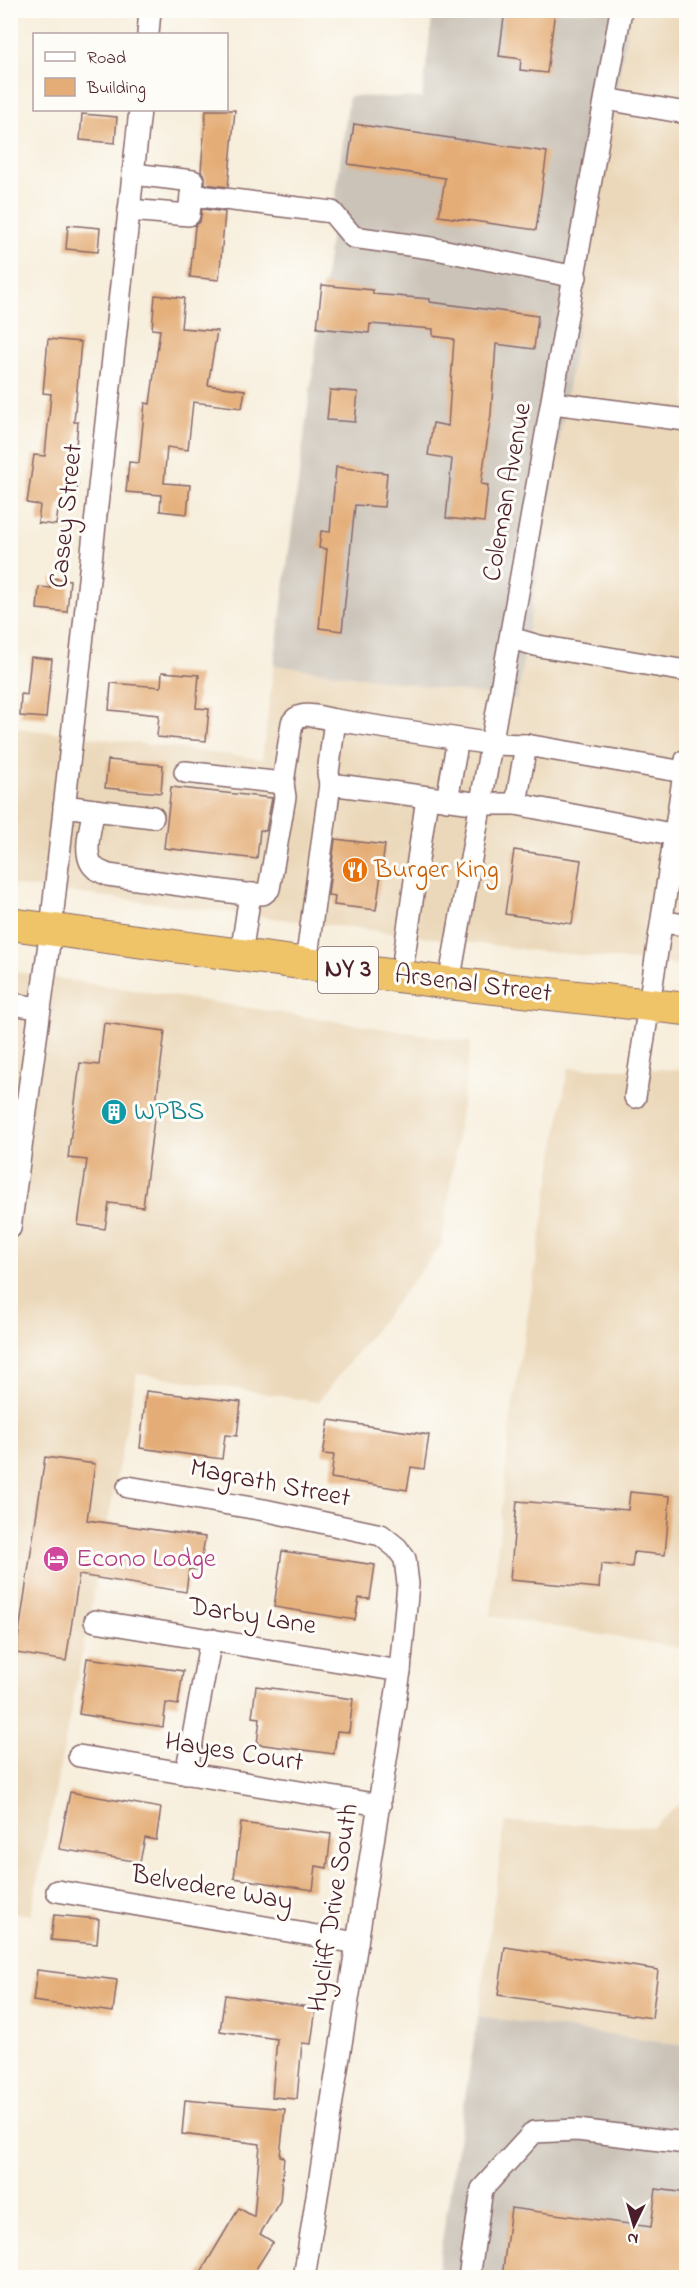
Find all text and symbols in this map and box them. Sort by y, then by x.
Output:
legend [33,33,228,111]
text: Road [87,46,126,72]
text: Building [86,76,146,103]
street label: Coleman Avenue [473,399,543,585]
street label: Casey Street [40,442,94,590]
place label: Burger King [373,851,499,890]
restaurant icon: Burger King [340,855,370,885]
road number: NY 3 [318,947,378,993]
street label: Arsenal Street [392,956,554,1014]
place label: WPBS [134,1093,204,1132]
building icon: WPBS [99,1097,129,1127]
street label: Magrath Street [186,1449,354,1519]
place label: Econo Lodge [76,1540,217,1579]
hotel icon: Econo Lodge [41,1544,71,1574]
street label: Darby Lane [184,1588,320,1646]
street label: Hayes Court [162,1723,306,1783]
street label: Hycliff Drive South [298,1801,370,2015]
street label: Belvedere Way [127,1855,296,1922]
north arrow [604,2195,664,2255]
text: N [626,2226,639,2250]

